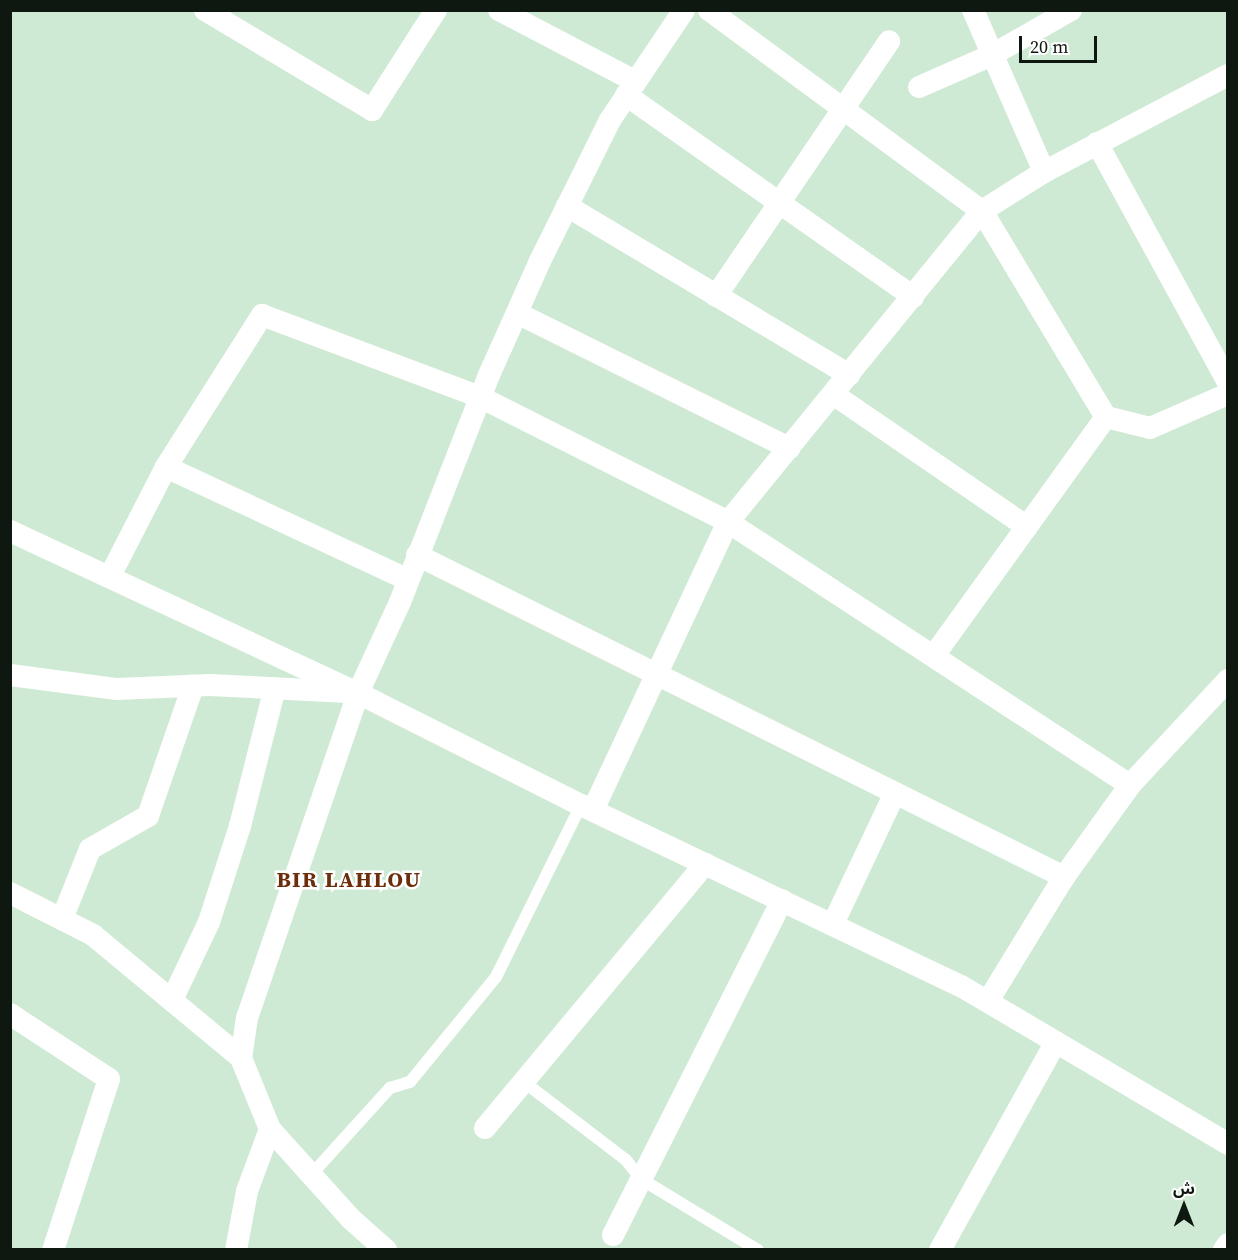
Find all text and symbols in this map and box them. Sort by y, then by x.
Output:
scale bar [1022,24,1100,62]
text: 20 m [1030,34,1068,59]
district label: BIR LAHLOU [276,867,422,893]
north arrow [1154,1176,1214,1236]
text: ش [1173,1177,1195,1199]

